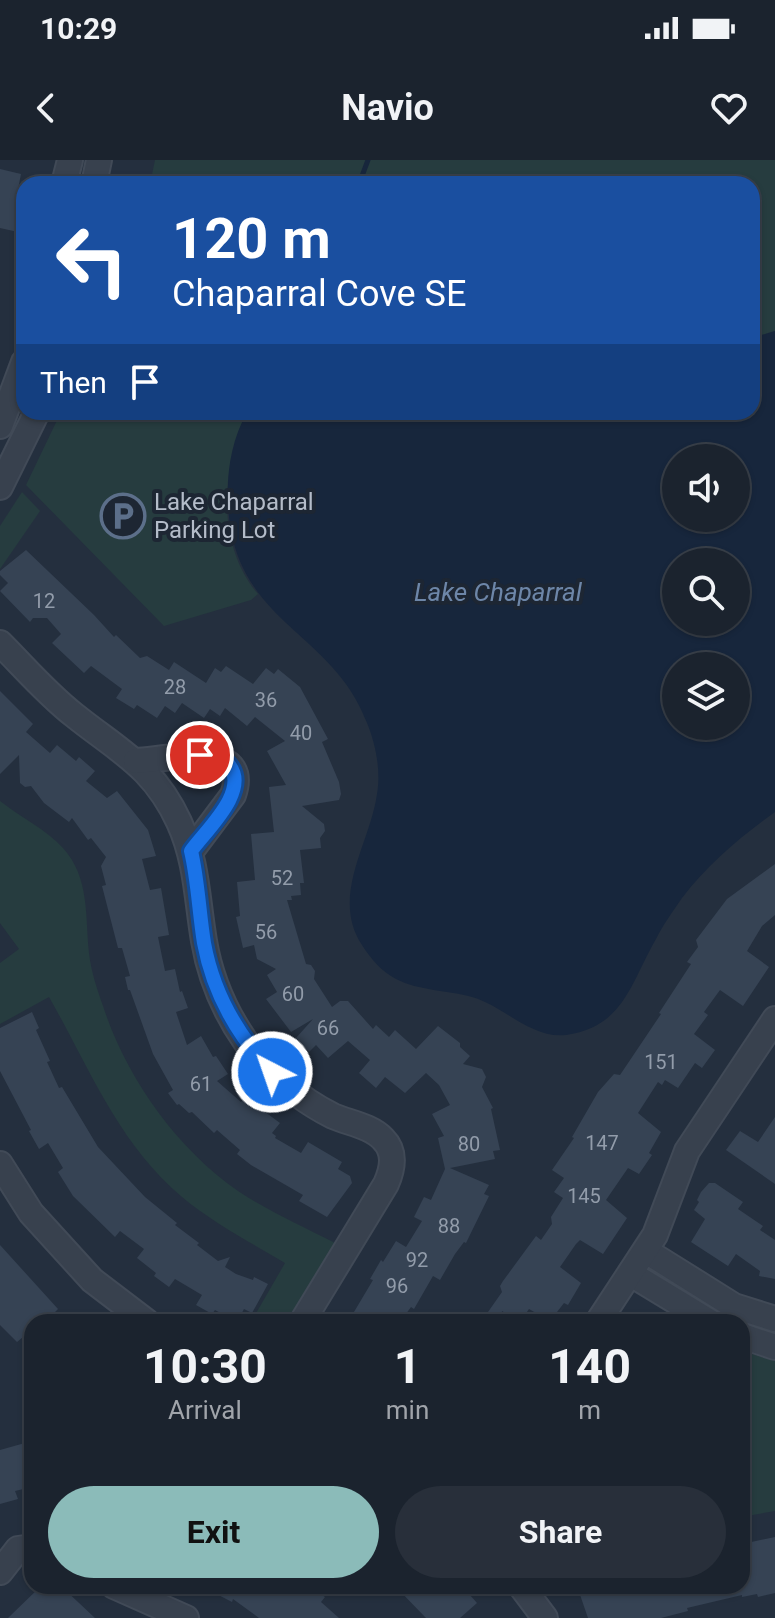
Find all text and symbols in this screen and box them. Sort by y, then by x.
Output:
text: 10:29 [40,11,117,46]
icon: back [24,86,68,130]
icon: heart [707,86,751,130]
text: Navio [341,87,434,129]
text: 120 m [172,206,331,272]
icon: left [40,208,144,312]
text: Chaparral Cove SE [172,273,466,315]
icon: arrive [123,360,167,404]
text: Then [40,365,107,400]
map controls [662,444,750,740]
button: sound [662,444,750,532]
place label: Lake Chaparral Parking Lot [154,488,314,544]
parking icon: Lake Chaparral Parking Lot [99,492,147,540]
button: search [662,548,750,636]
water label: Lake Chaparral [414,577,583,607]
house number: 12 [33,589,55,613]
button: layers [662,652,750,740]
house number: 28 [164,675,186,699]
house number: 36 [255,688,277,712]
pin [166,721,234,789]
house number: 40 [290,721,312,745]
icon: arrive [178,733,222,777]
house number: 52 [271,866,293,890]
house number: 56 [255,920,277,944]
house number: 60 [282,982,304,1006]
house number: 66 [317,1016,339,1040]
position arrow [230,1030,314,1114]
house number: 151 [644,1050,678,1074]
house number: 61 [190,1072,212,1096]
house number: 147 [585,1131,619,1155]
house number: 80 [458,1132,480,1156]
house number: 145 [567,1184,601,1208]
house number: 88 [438,1214,460,1238]
house number: 92 [406,1248,428,1272]
house number: 96 [386,1274,408,1298]
text: 10:30 [143,1338,267,1395]
text: 1 [394,1338,421,1395]
text: 140 [548,1338,631,1395]
text: Arrival [168,1395,242,1425]
text: min [386,1395,429,1425]
text: m [578,1395,601,1425]
button: Exit [48,1486,379,1578]
button: Share [395,1486,726,1578]

